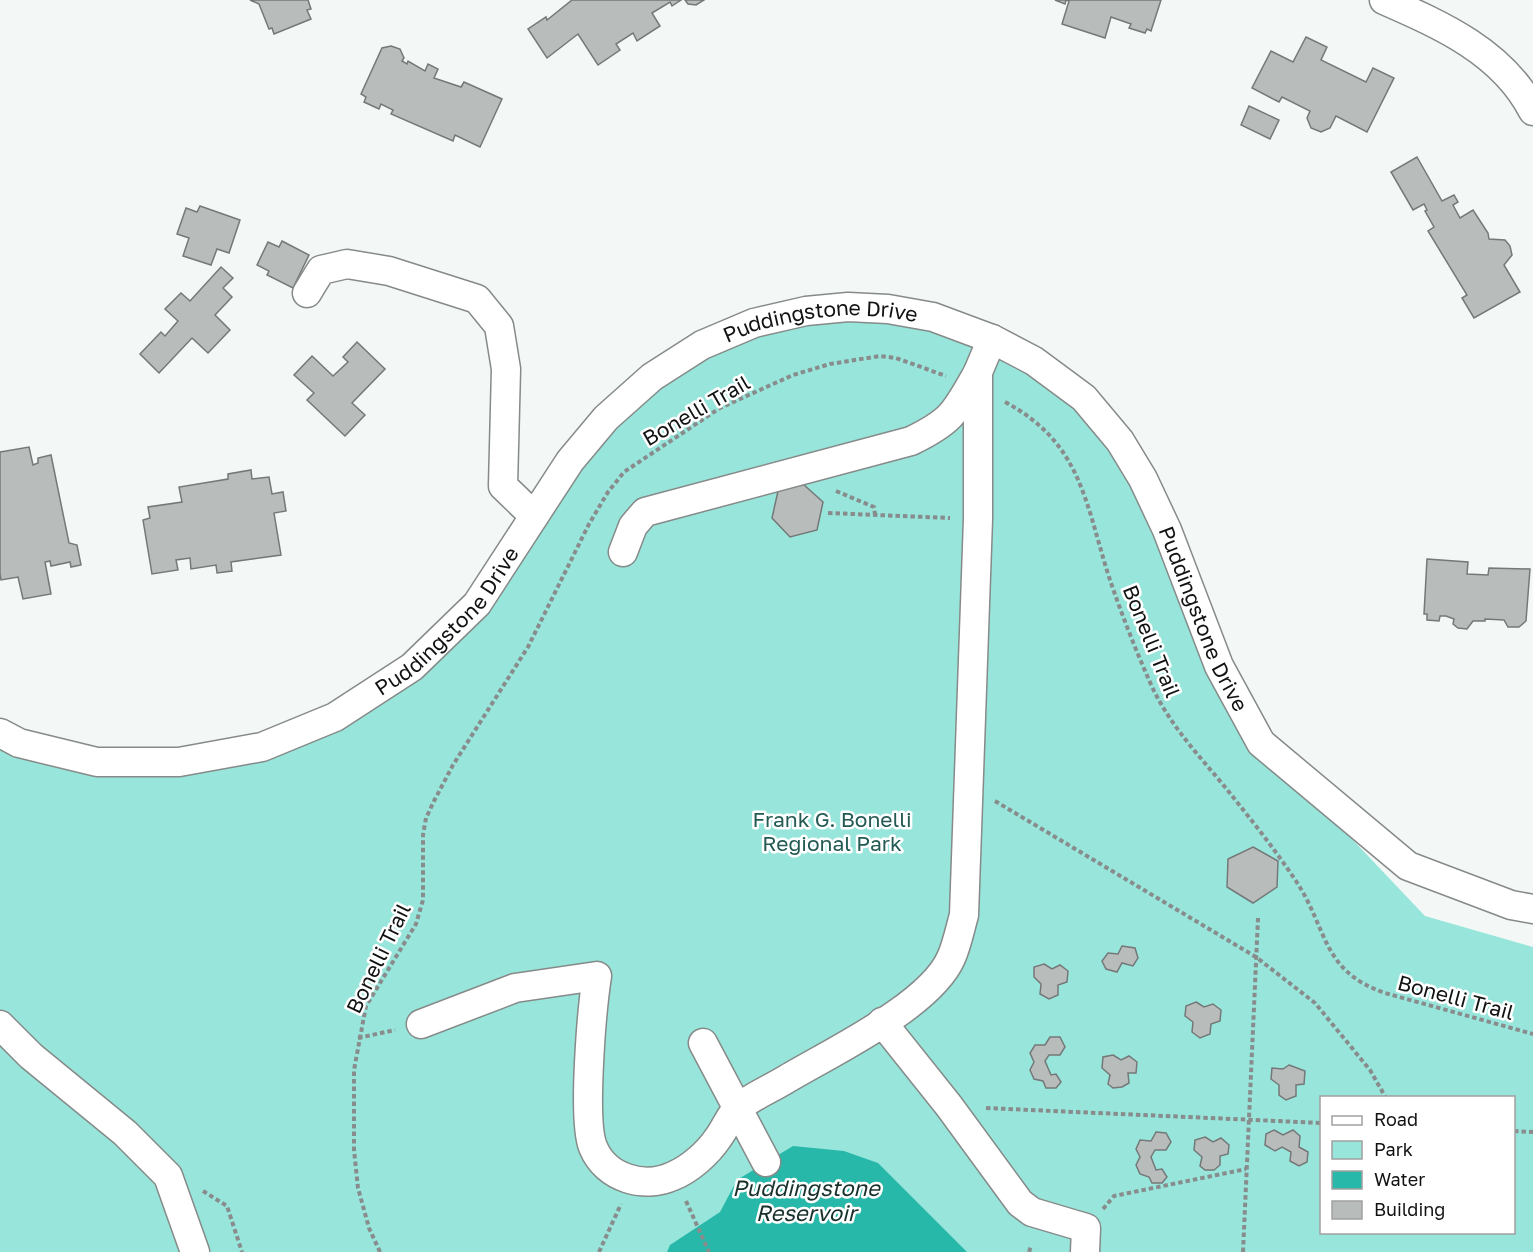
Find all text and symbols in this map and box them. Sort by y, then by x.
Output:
street label: Puddingstone Drive [719,294,920,348]
street label: Bonelli Trail [638,369,754,451]
street label: Puddingstone Drive [1154,522,1254,716]
street label: Puddingstone Drive [370,542,524,701]
street label: Bonelli Trail [1118,581,1186,701]
park label: Frank G. Bonelli Regional Park [752,806,912,856]
street label: Bonelli Trail [340,899,416,1017]
street label: Bonelli Trail [1395,969,1517,1025]
legend [1320,1096,1515,1234]
text: Road [1374,1108,1418,1130]
text: Park [1374,1138,1413,1160]
text: Water [1374,1168,1425,1190]
water label: Puddingstone Reservoir [732,1174,882,1226]
text: Building [1374,1198,1445,1220]

